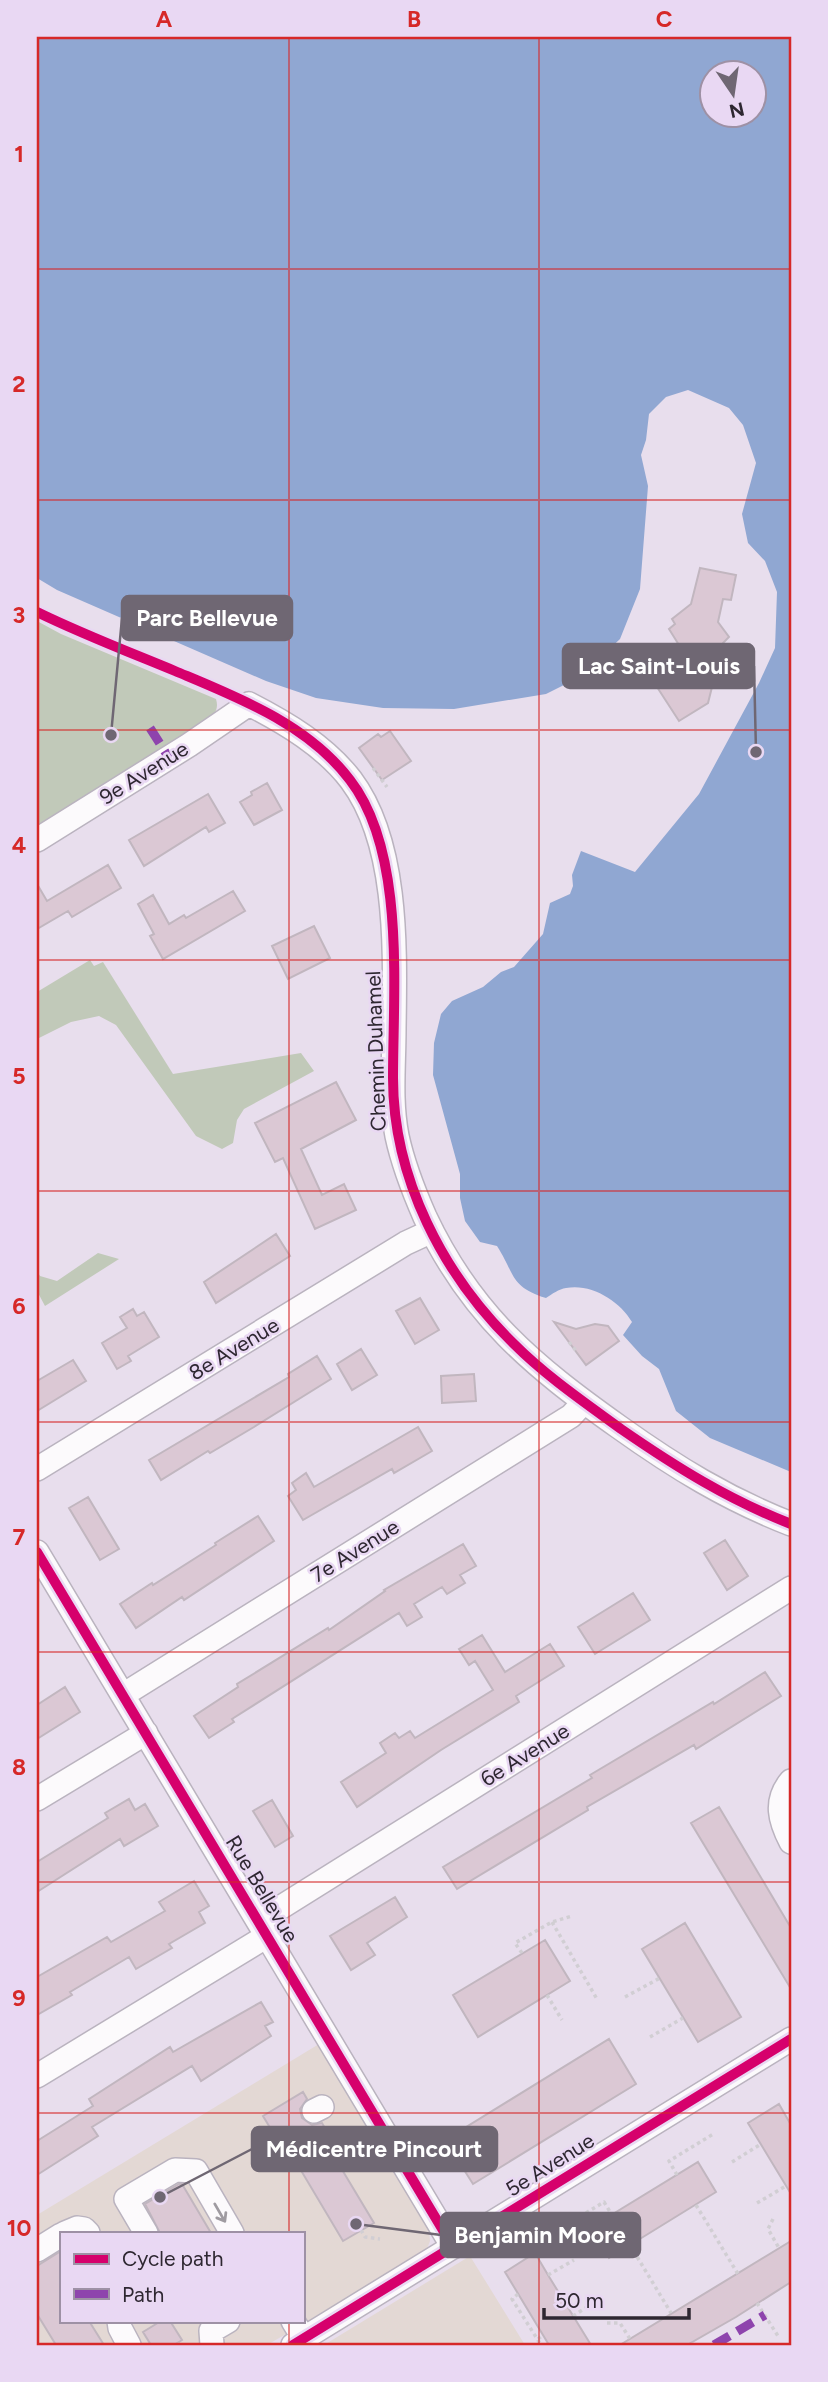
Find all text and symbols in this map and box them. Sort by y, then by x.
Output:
text: A [156,5,173,33]
text: B [407,5,421,33]
text: C [656,5,673,33]
north arrow [698,60,768,130]
text: N [727,97,746,123]
text: 1 [14,140,24,168]
text: 2 [12,370,26,398]
callout: Parc Bellevue [122,596,292,640]
text: 3 [13,601,25,629]
text: Parc Bellevue [136,604,278,632]
callout: Lac Saint-Louis [563,644,754,688]
text: Lac Saint-Louis [578,652,740,680]
street label: 9e Avenue [95,736,193,810]
text: 4 [12,831,26,859]
street label: Chemin Duhamel [360,970,391,1132]
text: 5 [12,1062,26,1090]
text: 6 [12,1292,26,1320]
street label: 8e Avenue [184,1312,283,1385]
street label: 7e Avenue [306,1514,403,1587]
text: 7 [13,1523,26,1551]
street label: 6e Avenue [476,1718,574,1792]
text: 8 [12,1753,26,1781]
street label: Rue Bellevue [221,1831,304,1947]
text: 9 [12,1984,26,2012]
callout: Médicentre Pincourt [252,2127,497,2171]
street label: 5e Avenue [501,2128,599,2202]
text: Médicentre Pincourt [266,2135,482,2163]
one-way arrow [213,2202,227,2222]
callout: Benjamin Moore [441,2213,640,2257]
text: 10 [7,2214,31,2242]
text: Benjamin Moore [454,2221,626,2249]
legend [60,2232,304,2322]
text: Cycle path [122,2246,223,2271]
scale bar [544,2277,690,2321]
text: Path [122,2282,164,2307]
text: 50 m [555,2288,604,2313]

